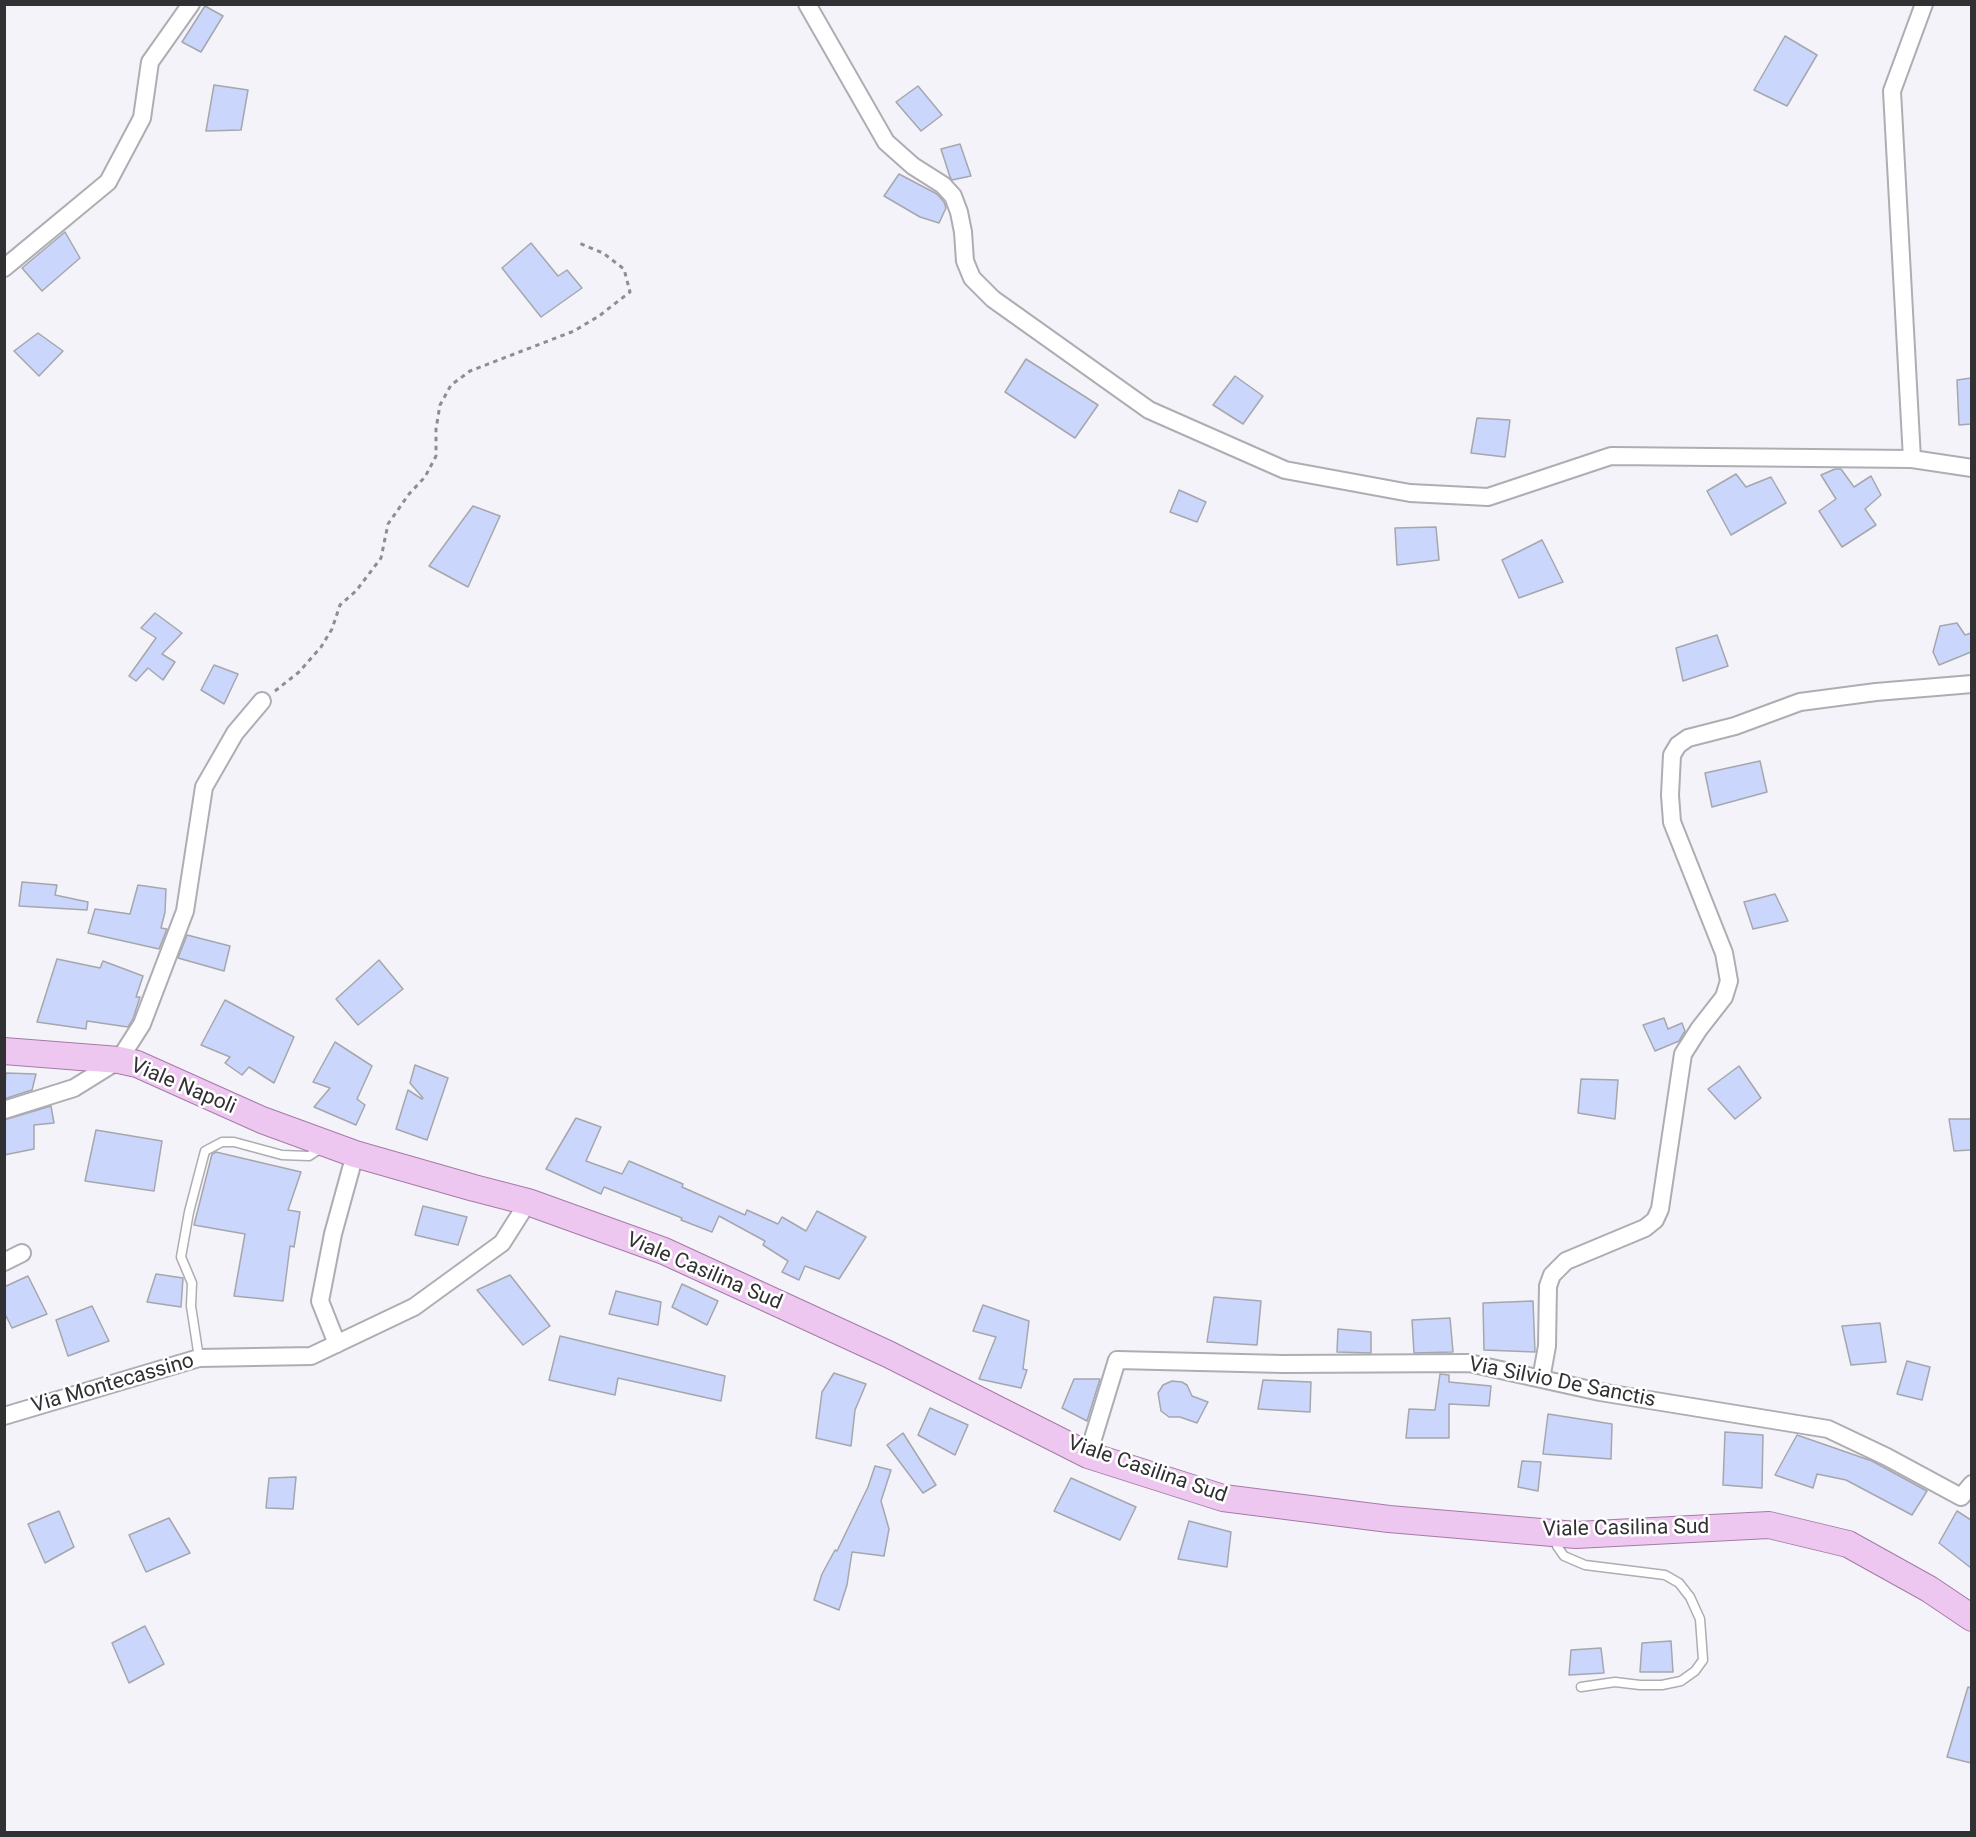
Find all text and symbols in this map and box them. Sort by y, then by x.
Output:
street label: Viale Napoli [127,1054,239,1120]
street label: Viale Casilina Sud [622,1228,786,1316]
street label: Via Montecassino [29,1349,197,1419]
street label: Via Silvio De Sanctis [1466,1353,1658,1413]
street label: Viale Casilina Sud [1064,1431,1230,1509]
street label: Viale Casilina Sud [1542,1515,1710,1543]

